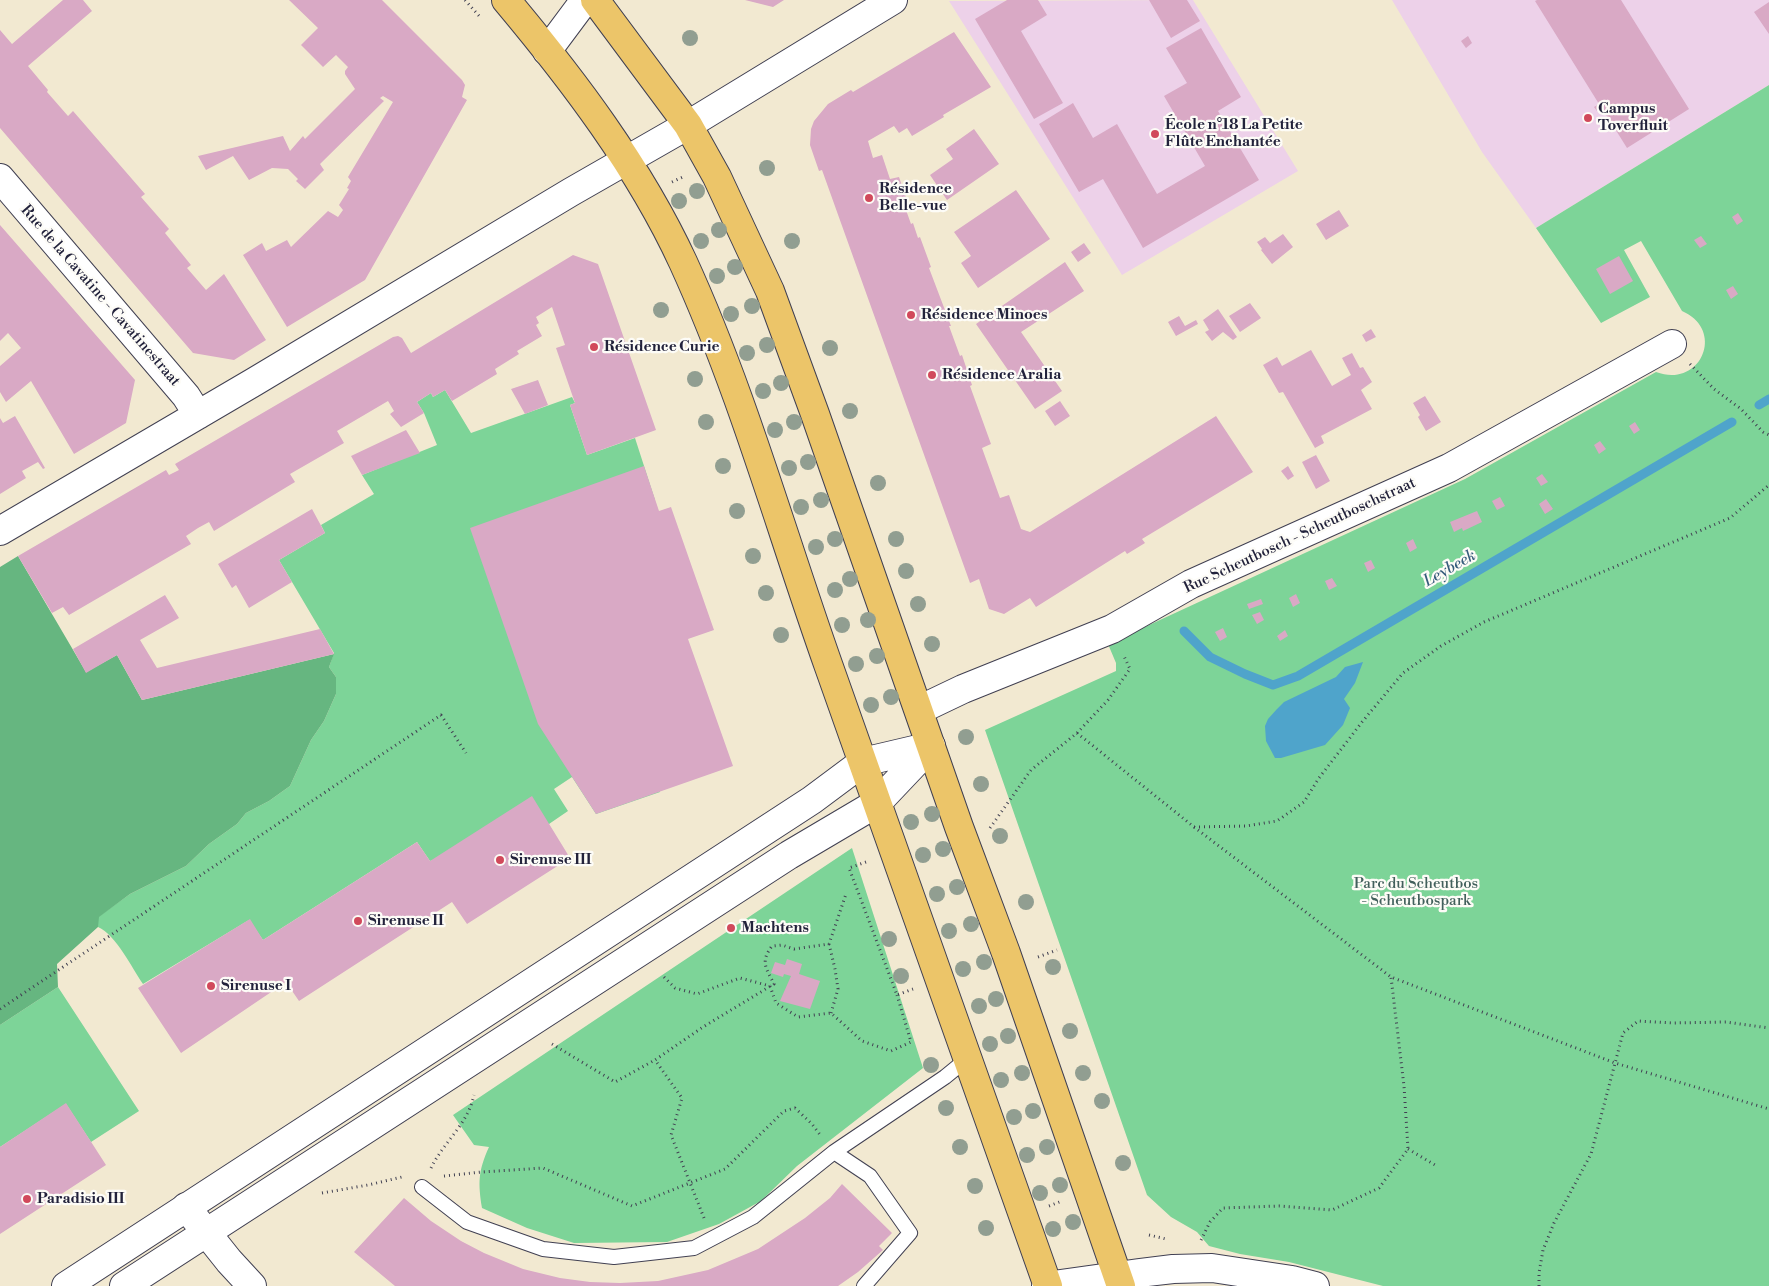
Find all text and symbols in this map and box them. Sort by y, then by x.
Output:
place label: Campus Toverfluit [1598,100,1668,135]
marker: Campus Toverfluit [1582,112,1594,124]
place label: École n°18 La Petite Flûte Enchantée [1165,116,1303,151]
marker: École n°18 La Petite Flûte Enchantée [1149,128,1161,140]
place label: Résidence Belle-vue [879,180,952,215]
marker: Résidence Belle-vue [863,192,875,204]
street label: Rue de la Cavatine - Cavatinestraat [16,202,184,390]
place label: Résidence Minoes [921,306,1047,324]
marker: Résidence Minoes [905,309,917,321]
place label: Résidence Curie [604,338,720,356]
marker: Résidence Curie [588,341,600,353]
place label: Résidence Aralia [942,366,1061,384]
marker: Résidence Aralia [926,369,938,381]
street label: Rue Scheutbosch - Scheutboschstraat [1181,474,1419,598]
water label: Leybeek [1420,546,1480,592]
place label: Sirenuse III [510,851,592,869]
marker: Sirenuse III [494,854,506,866]
park label: Parc du Scheutbos - Scheutbospark [1354,875,1478,910]
place label: Sirenuse II [368,912,444,930]
marker: Sirenuse II [352,915,364,927]
place label: Machtens [741,919,809,937]
marker: Machtens [725,922,737,934]
place label: Sirenuse I [221,977,291,995]
marker: Sirenuse I [205,980,217,992]
place label: Paradisio III [37,1190,125,1208]
marker: Paradisio III [21,1193,33,1205]

